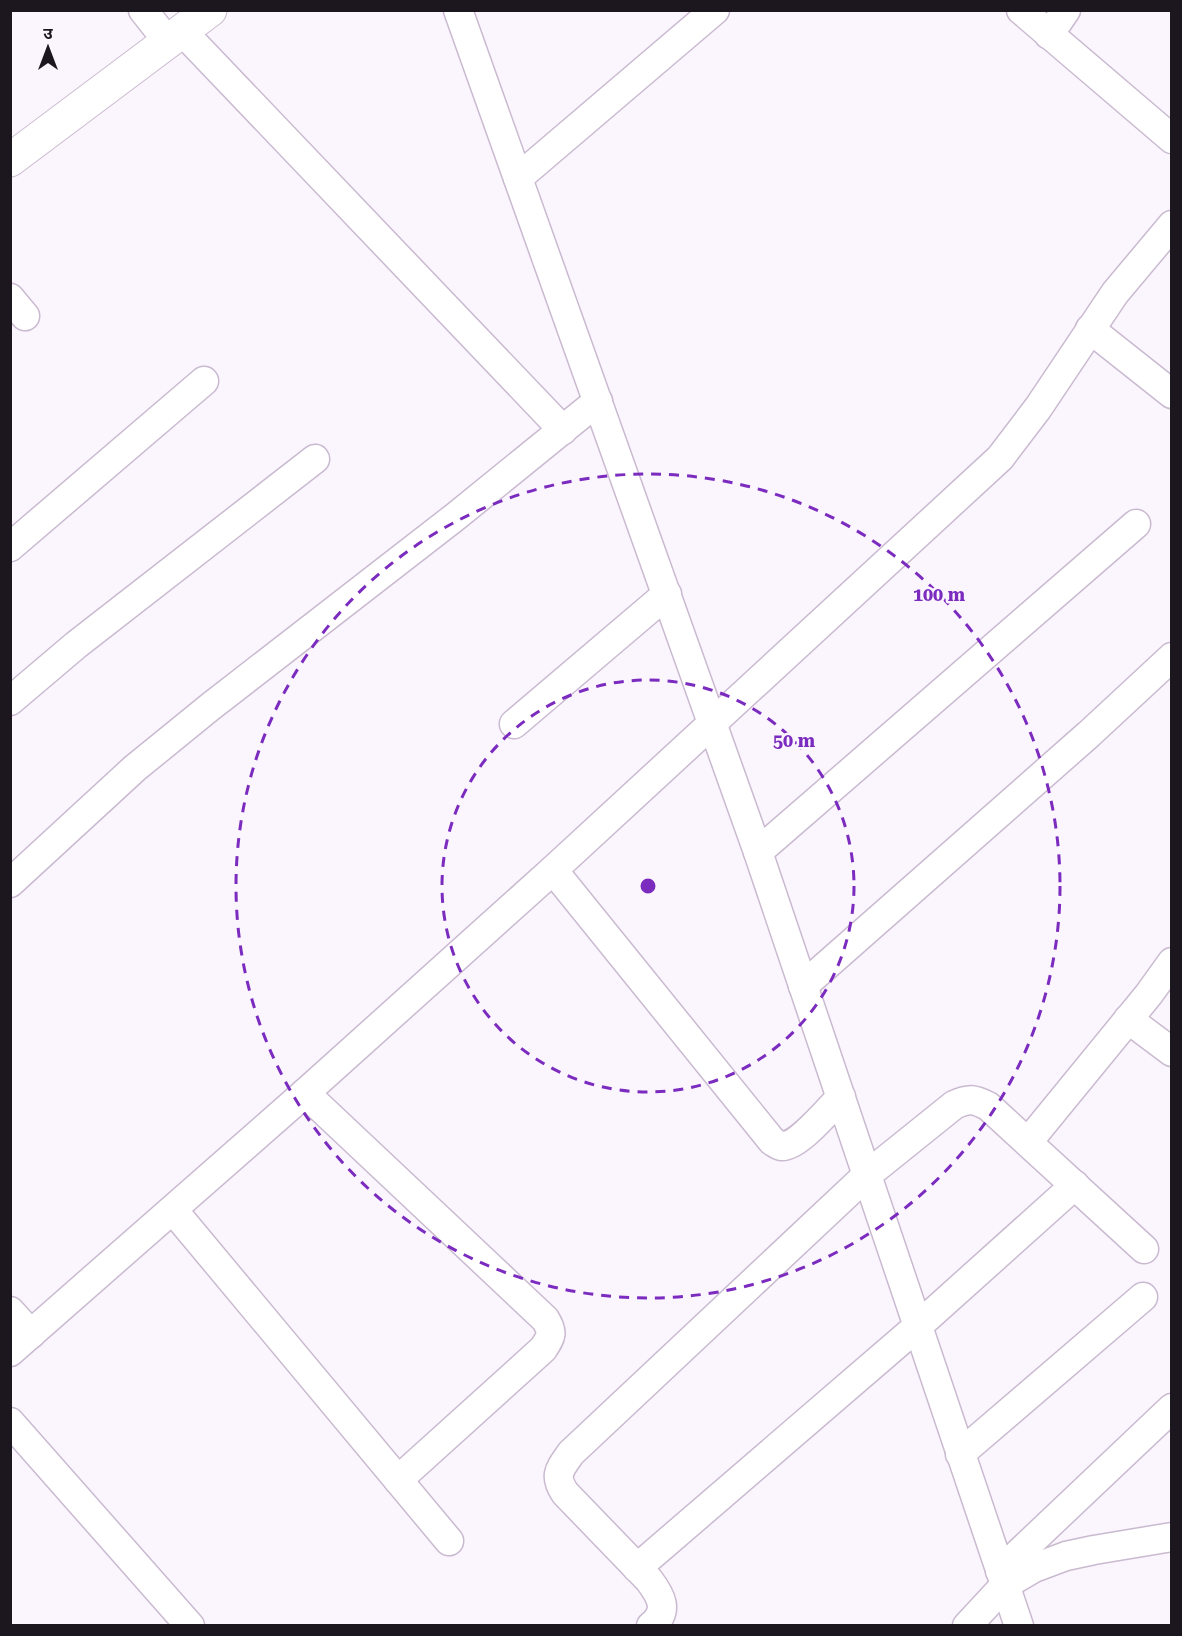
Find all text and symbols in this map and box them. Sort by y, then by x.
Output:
north arrow [18,18,78,78]
text: उ [43,24,53,43]
text: 100 m [913,584,966,605]
text: 50 m [773,730,816,751]
centre of rings [638,876,658,896]

